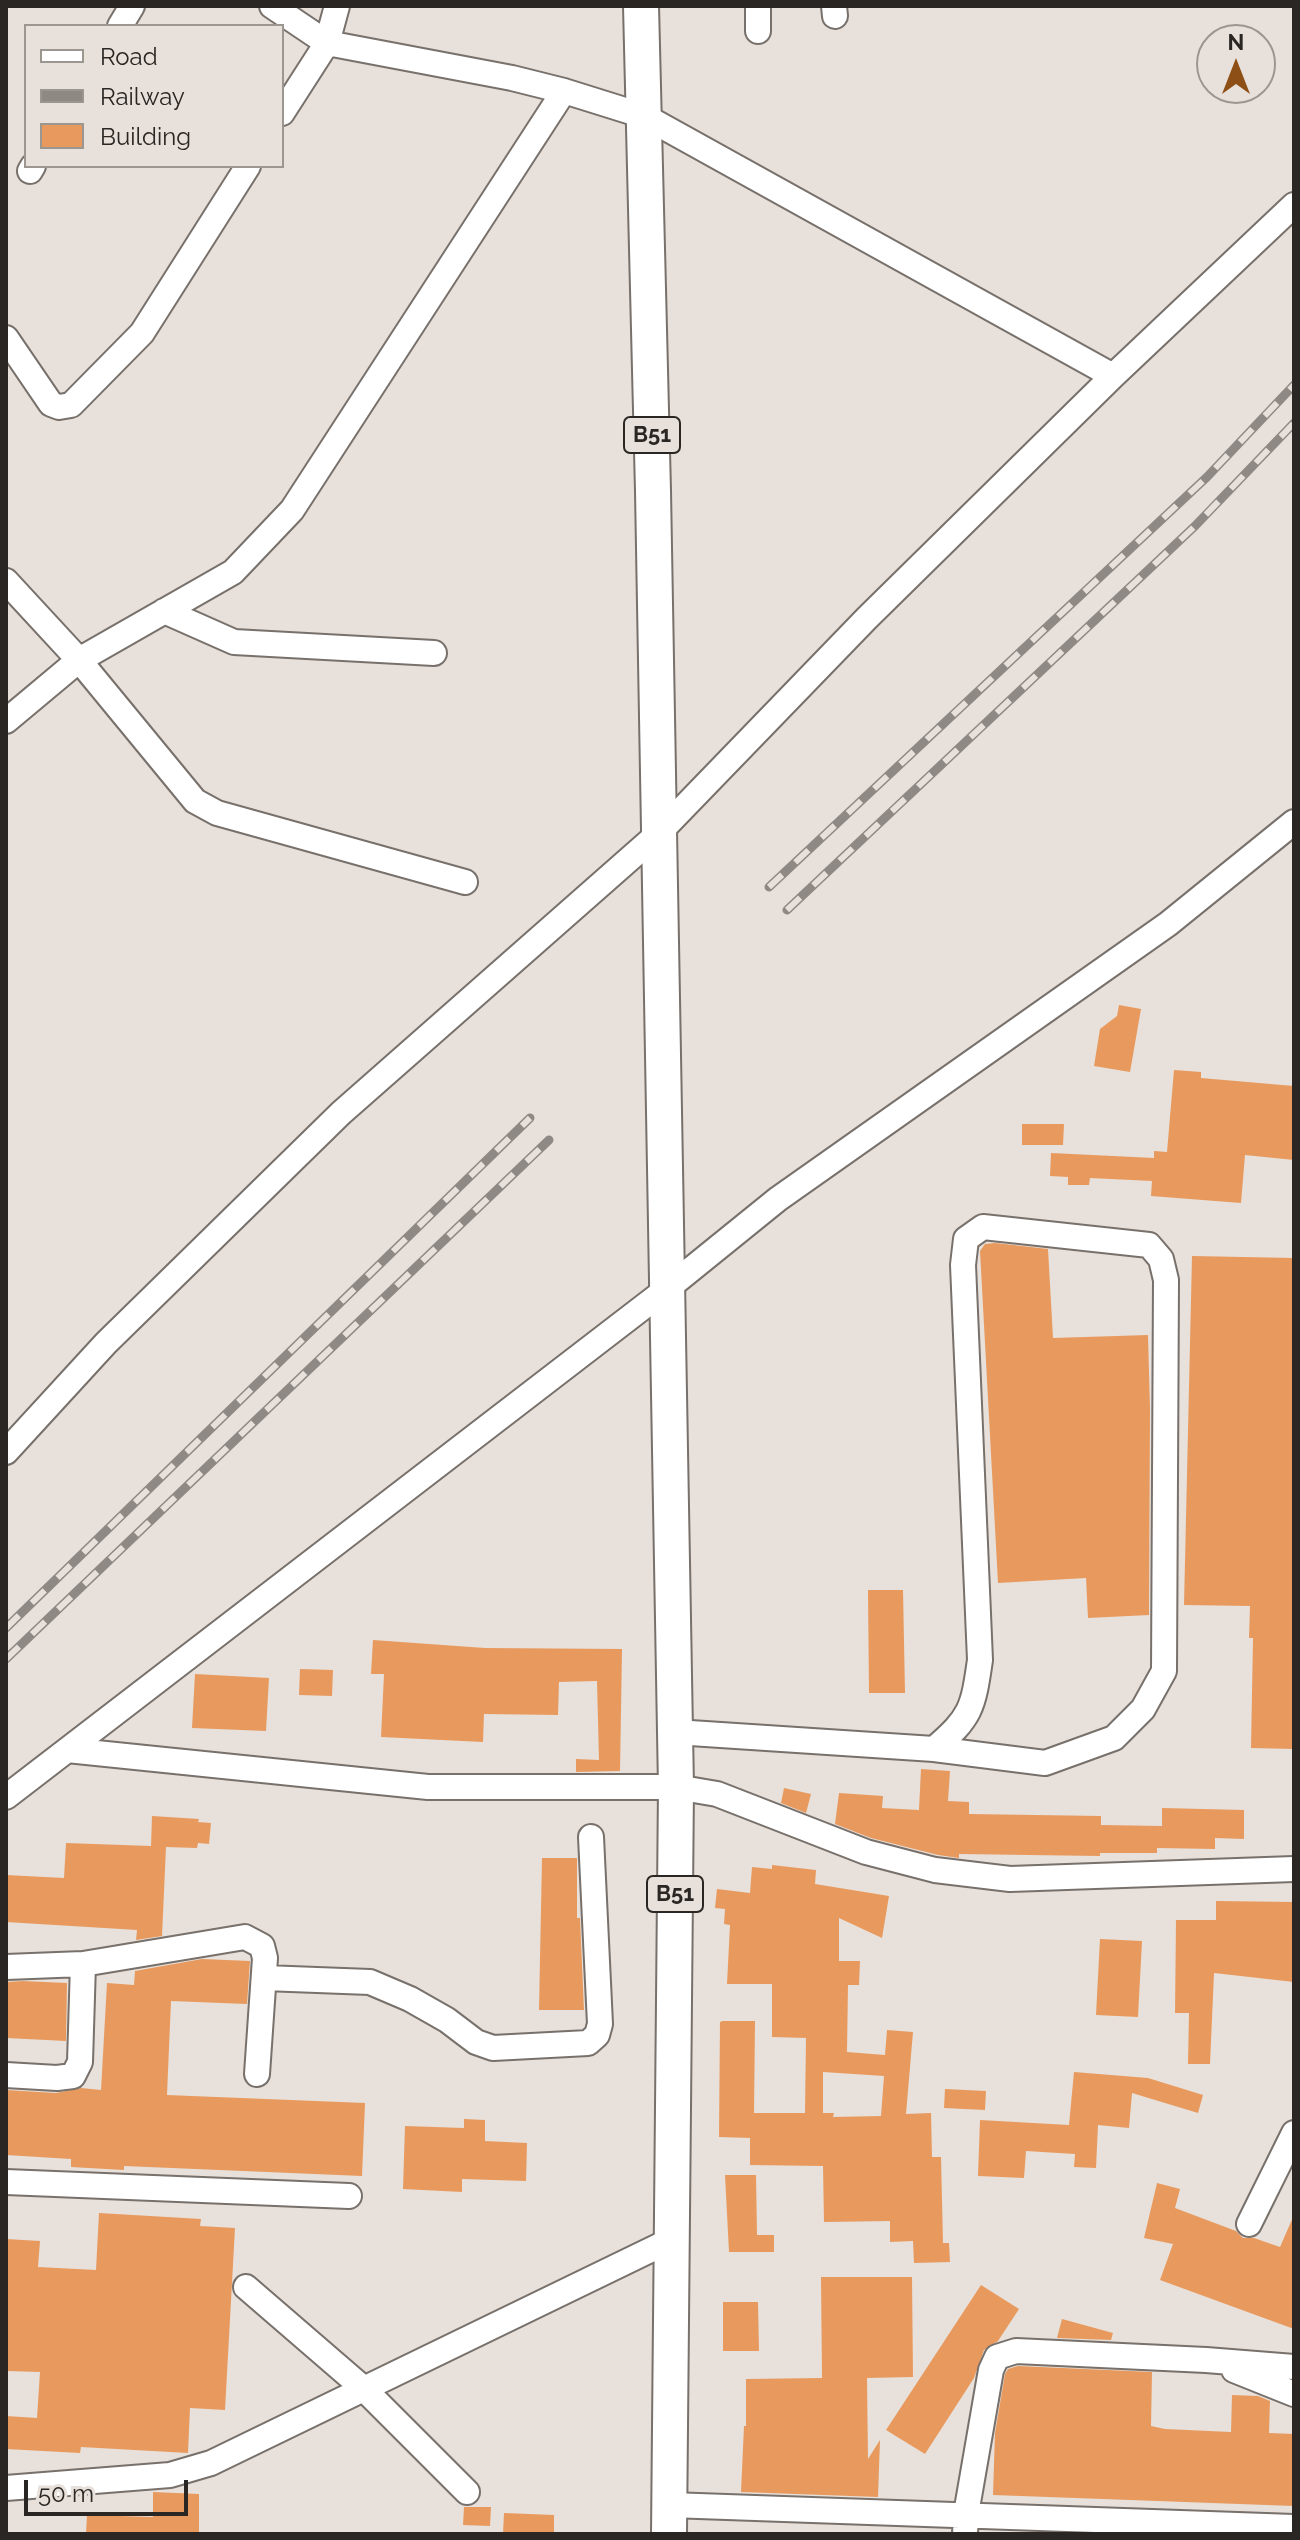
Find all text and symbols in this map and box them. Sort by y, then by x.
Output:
legend [24,24,284,168]
north arrow [1196,24,1276,104]
text: N [1228,29,1244,55]
text: Road [100,42,158,71]
text: Railway [100,82,185,111]
text: Building [100,122,191,151]
road number: B51 [624,417,680,453]
road number: B51 [647,1876,703,1912]
scale bar [28,2464,192,2514]
text: 50 m [38,2479,94,2508]

